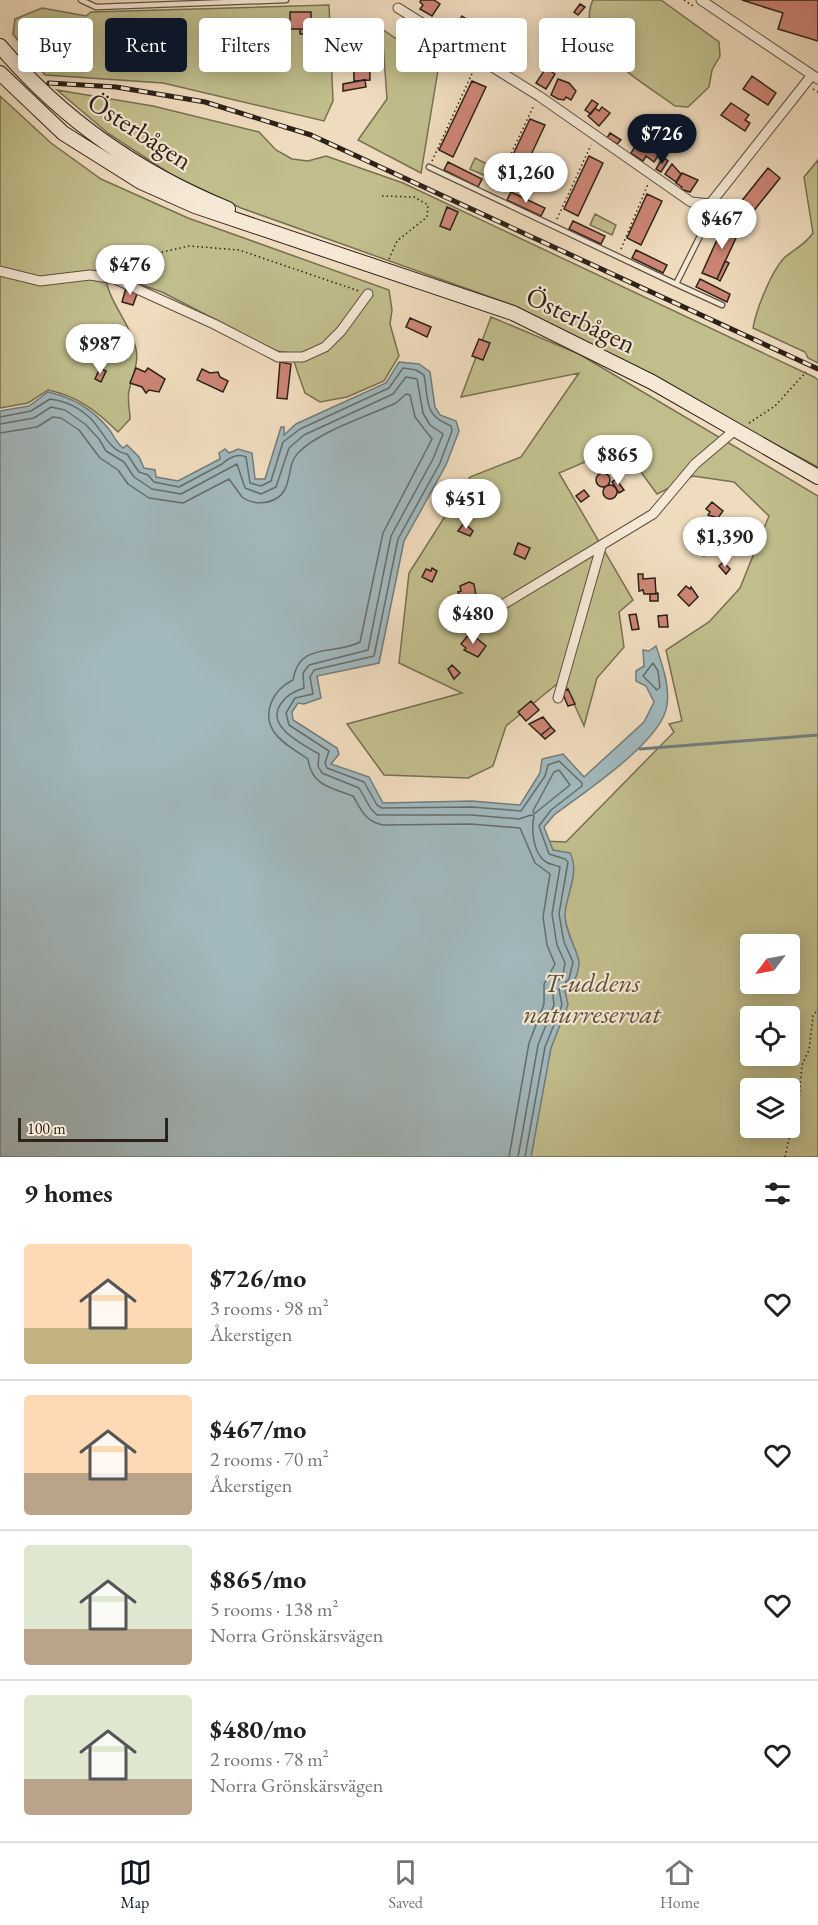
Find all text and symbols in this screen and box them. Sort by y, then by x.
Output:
chip: Buy [18,18,93,72]
chip: Rent [105,18,187,72]
chip: Filters [199,18,291,72]
chip: New [303,18,384,72]
chip: Apartment [396,18,527,72]
chip: House [539,18,635,72]
street label: Österbågen [81,84,199,177]
pin: $726 [626,114,698,165]
text: $726 [642,120,682,146]
pin: $1,260 [477,153,575,204]
text: $1,260 [498,159,554,185]
pin: $467 [686,199,758,250]
text: $467 [702,205,742,231]
pin: $476 [94,245,166,296]
text: $476 [110,251,150,277]
street label: Österbågen [521,278,642,361]
pin: $987 [64,324,136,375]
text: $987 [80,330,120,356]
pin: $865 [582,435,654,486]
text: $865 [598,441,638,467]
pin: $451 [430,479,502,530]
text: $451 [446,485,486,511]
pin: $1,390 [676,517,774,568]
text: $1,390 [697,523,753,549]
pin: $480 [437,594,509,645]
text: $480 [453,600,493,626]
north arrow [740,934,800,994]
map controls [740,934,800,1138]
park label: T-uddens naturreservat [523,965,662,1031]
button: locate [740,1006,800,1066]
button: layers [740,1078,800,1138]
scale bar [18,1115,168,1142]
text: 100 m [27,1118,66,1139]
text: 9 homes [24,1176,113,1210]
icon: filters [761,1177,794,1210]
text: $726/mo [210,1261,306,1295]
icon: home [72,1268,144,1340]
icon: heart [761,1288,794,1321]
text: 3 rooms · 98 m² [210,1295,329,1321]
text: Åkerstigen [210,1321,292,1347]
text: $467/mo [210,1412,306,1446]
icon: home [72,1419,144,1491]
icon: heart [761,1439,794,1472]
text: 2 rooms · 70 m² [210,1446,329,1472]
text: Åkerstigen [210,1472,292,1498]
text: $865/mo [210,1562,306,1596]
icon: home [72,1569,144,1641]
icon: heart [761,1589,794,1622]
text: 5 rooms · 138 m² [210,1596,338,1622]
text: Norra Grönskärsvägen [210,1622,383,1648]
text: $480/mo [210,1712,306,1746]
icon: home [72,1719,144,1791]
icon: heart [761,1739,794,1772]
text: 2 rooms · 78 m² [210,1746,329,1772]
text: Norra Grönskärsvägen [210,1772,383,1798]
tab: Map [119,1856,152,1913]
tab: Saved [389,1856,423,1913]
tab: Home [660,1856,699,1913]

